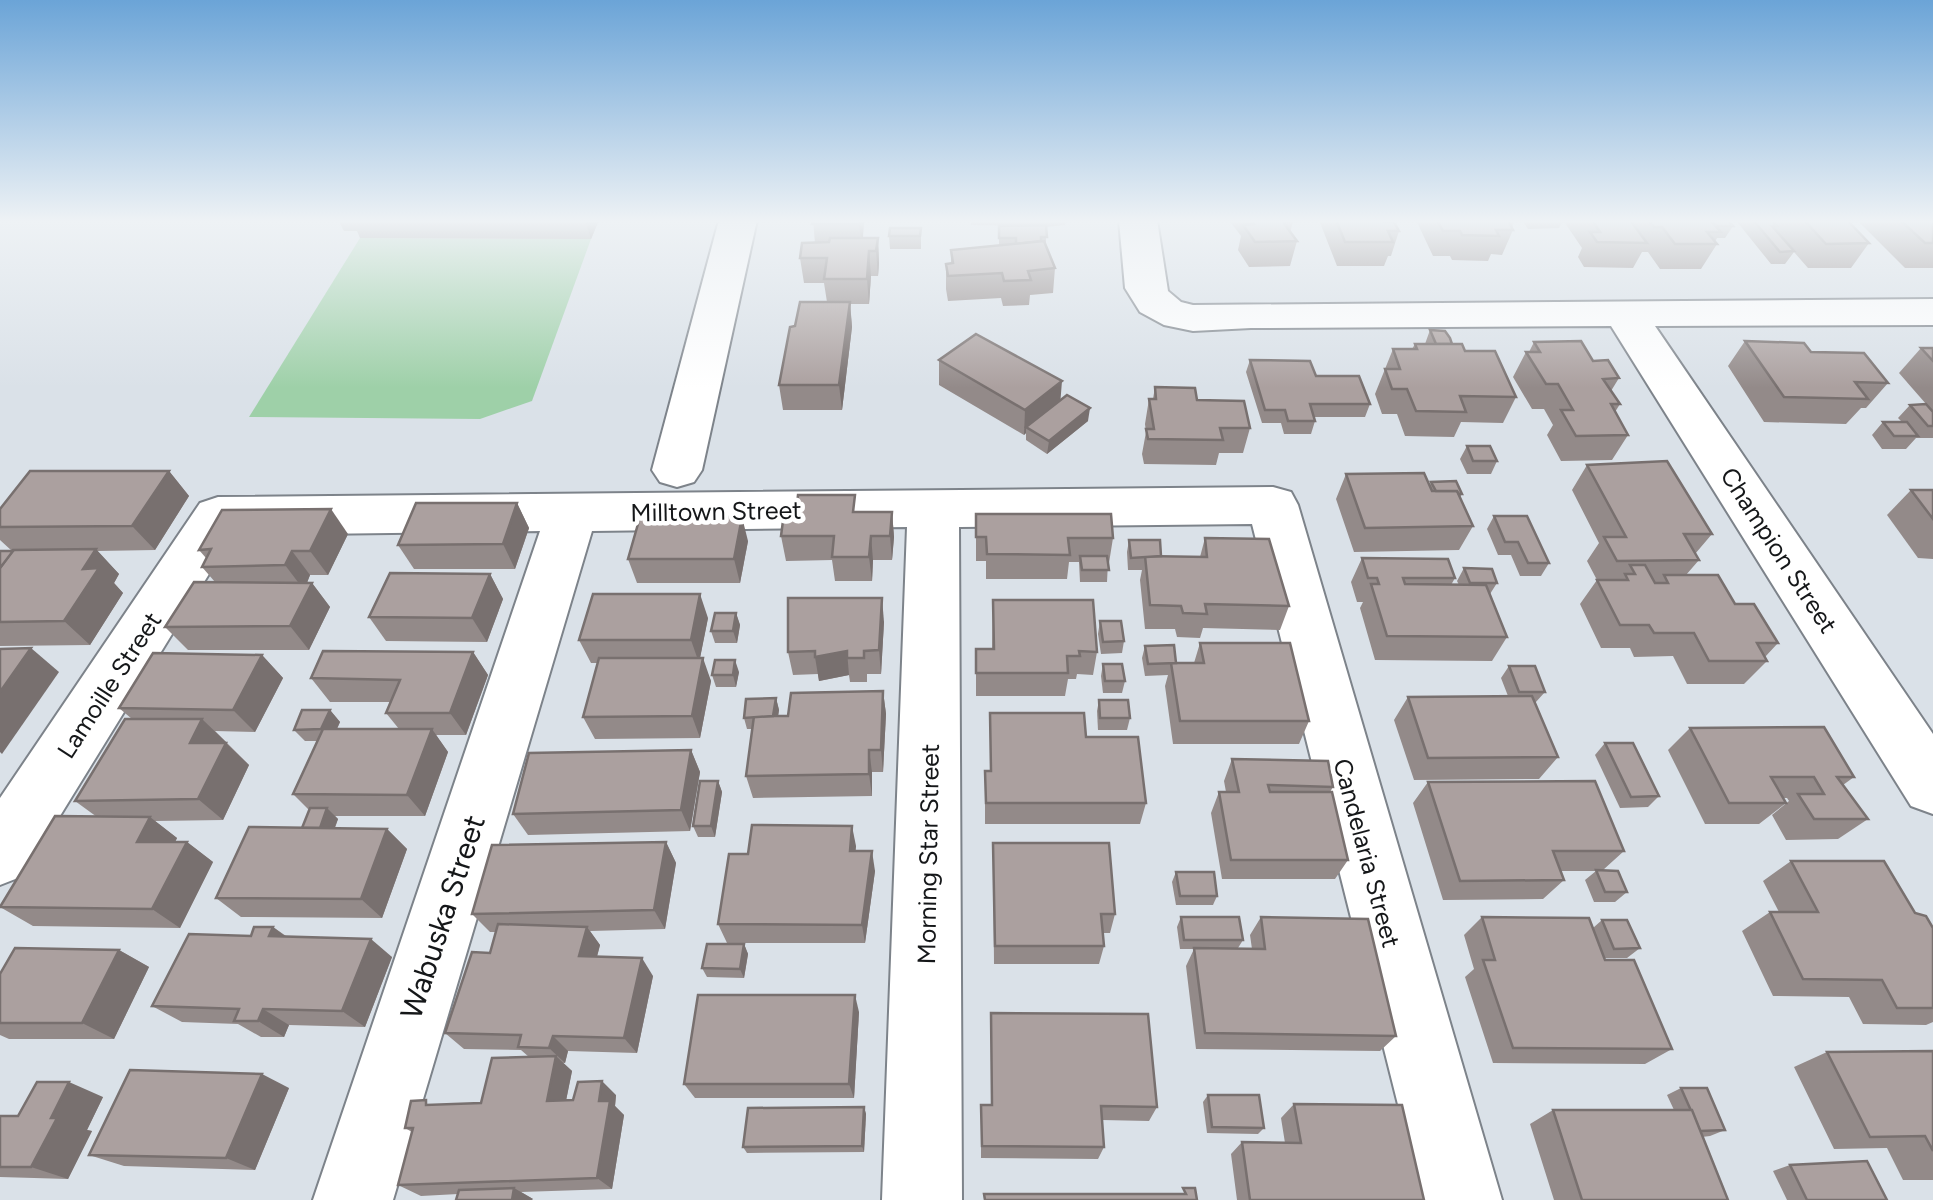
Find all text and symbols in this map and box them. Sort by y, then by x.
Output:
street label: Champion Street [1714,462,1844,638]
street label: Milltown Street [630,495,802,527]
street label: Lamoille Street [51,606,167,764]
street label: Morning Star Street [911,743,945,965]
street label: Candelaria Street [1327,755,1407,951]
street label: Wabuska Street [392,810,493,1023]

